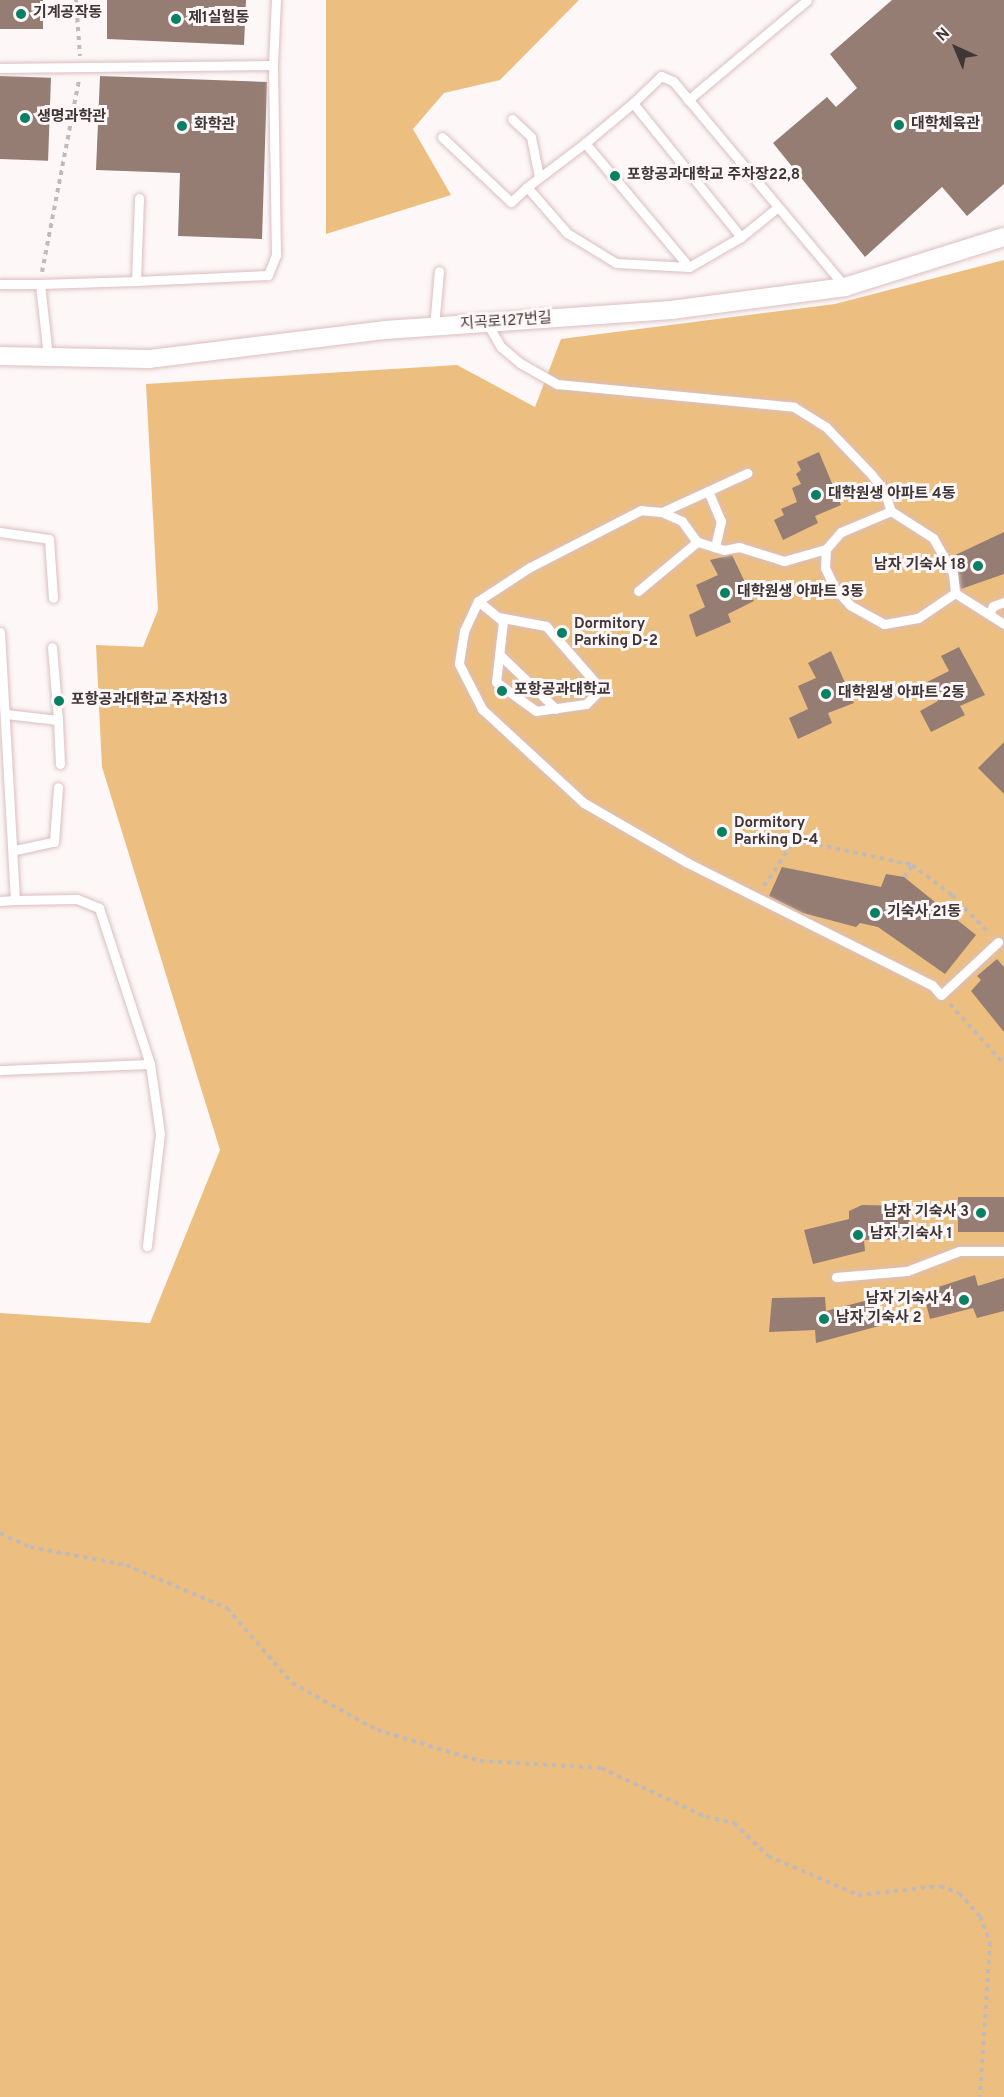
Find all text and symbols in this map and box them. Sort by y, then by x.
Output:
place label: 기계공작동 [33,5,102,23]
marker: 기계공작동 [14,7,28,21]
place label: 제1실험동 [188,10,249,28]
marker: 제1실험동 [169,12,183,26]
north arrow [926,18,986,78]
text: N [932,24,955,46]
place label: 생명과학관 [37,109,106,127]
marker: 생명과학관 [18,111,32,125]
place label: 대학체육관 [911,116,980,134]
place label: 화학관 [194,117,235,135]
marker: 대학체육관 [892,118,906,132]
marker: 화학관 [175,119,189,133]
place label: 포항공과대학교 주차장22,8 [627,167,800,185]
marker: 포항공과대학교 주차장22,8 [608,169,622,183]
street label: 지곡로127번길 [460,310,552,334]
place label: 대학원생 아파트 4동 [828,486,956,504]
marker: 대학원생 아파트 4동 [809,488,823,502]
place label: 남자 기숙사 18 [874,557,966,575]
marker: 남자 기숙사 18 [971,559,985,573]
place label: 대학원생 아파트 3동 [737,584,864,602]
marker: 대학원생 아파트 3동 [718,586,732,600]
place label: Dormitory Parking D-2 [574,615,658,650]
marker: Dormitory Parking D-2 [555,626,569,640]
place label: 포항공과대학교 [514,682,611,700]
marker: 포항공과대학교 [495,684,509,698]
place label: 대학원생 아파트 2동 [838,685,965,703]
marker: 대학원생 아파트 2동 [819,687,833,701]
place label: 포항공과대학교 주차장13 [71,692,228,710]
marker: 포항공과대학교 주차장13 [52,694,66,708]
place label: Dormitory Parking D-4 [734,814,818,849]
marker: Dormitory Parking D-4 [715,825,729,839]
place label: 기숙사 21동 [887,904,961,922]
marker: 기숙사 21동 [868,906,882,920]
place label: 남자 기숙사 3 [884,1204,969,1222]
marker: 남자 기숙사 3 [974,1206,988,1220]
place label: 남자 기숙사 1 [870,1226,952,1244]
marker: 남자 기숙사 1 [851,1228,865,1242]
place label: 남자 기숙사 4 [866,1291,952,1309]
marker: 남자 기숙사 4 [957,1293,971,1307]
place label: 남자 기숙사 2 [836,1310,922,1328]
marker: 남자 기숙사 2 [817,1312,831,1326]

